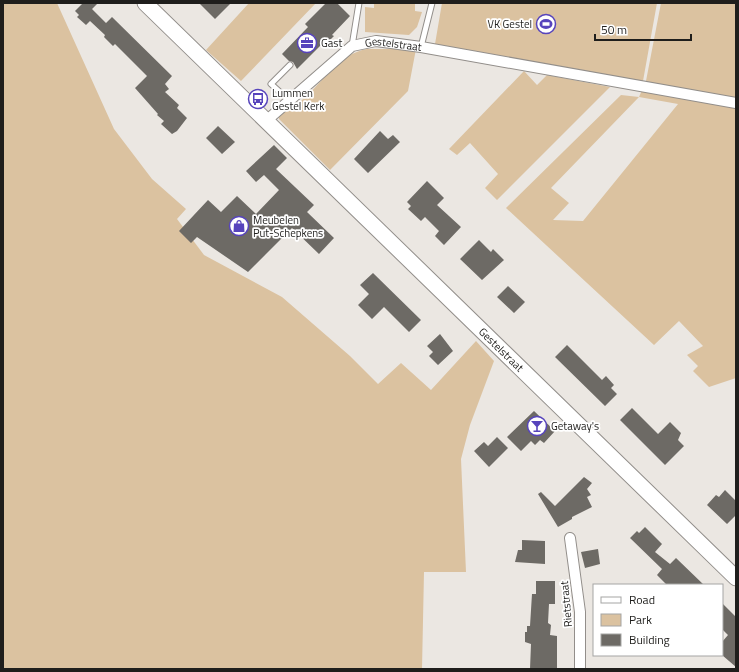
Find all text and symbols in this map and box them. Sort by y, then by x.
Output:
sports icon: VK Gestel [535,13,557,35]
place label: VK Gestel [488,16,532,32]
scale bar [595,16,691,42]
text: 50 m [601,20,627,39]
office icon: Gast [296,32,318,54]
street label: Gestelstraat [363,33,423,55]
place label: Gast [321,35,342,51]
place label: Lummen Gestel Kerk [272,85,325,114]
bus stop icon: Lummen Gestel Kerk [247,88,269,110]
place label: Meubelen Put-Schepkens [253,212,323,241]
shop icon: Meubelen Put-Schepkens [228,215,250,237]
street label: Gestelstraat [475,324,527,375]
bar icon: Getaway's [526,415,548,437]
place label: Getaway's [551,418,599,434]
street label: Rietstraat [556,580,576,628]
legend [593,584,723,656]
text: Road [629,590,655,609]
text: Park [629,610,652,629]
text: Building [629,630,670,649]

